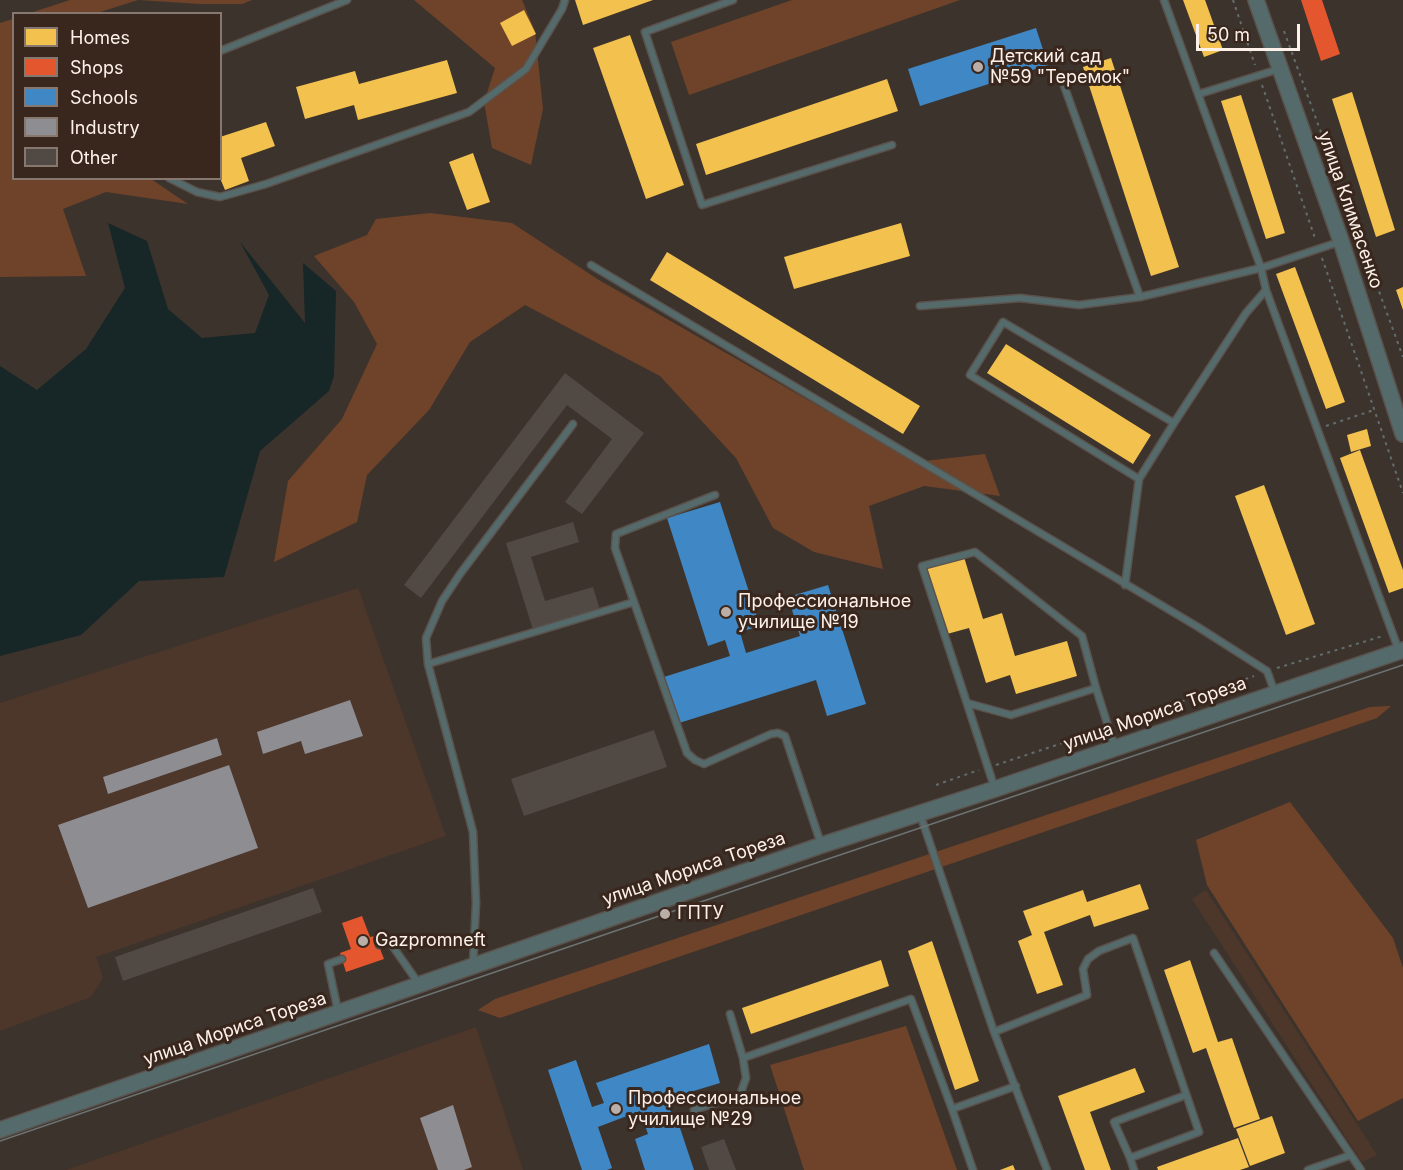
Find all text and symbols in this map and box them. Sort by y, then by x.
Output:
legend [12,12,222,180]
scale bar [1199,12,1302,50]
text: 50 m [1207,24,1250,45]
text: Homes [70,27,130,48]
place label: Детский сад №59 "Теремок" [990,46,1130,88]
text: Shops [70,57,124,78]
marker: Детский сад №59 "Теремок" [971,60,985,74]
text: Schools [70,87,138,108]
text: Industry [70,117,140,138]
street label: улица Климасенко [1313,129,1387,291]
text: Other [70,147,118,168]
place label: Профессиональное училище №19 [738,591,911,634]
marker: Профессиональное училище №19 [719,605,733,619]
street label: улица Мориса Тореза [1061,673,1249,755]
street label: улица Мориса Тореза [600,828,788,910]
place label: ГПТУ [677,903,724,925]
marker: ГПТУ [658,907,672,921]
place label: Gazpromneft [375,930,486,952]
marker: Gazpromneft [356,934,370,948]
street label: улица Мориса Тореза [141,988,329,1070]
place label: Профессиональное училище №29 [628,1088,801,1130]
marker: Профессиональное училище №29 [609,1102,623,1116]

